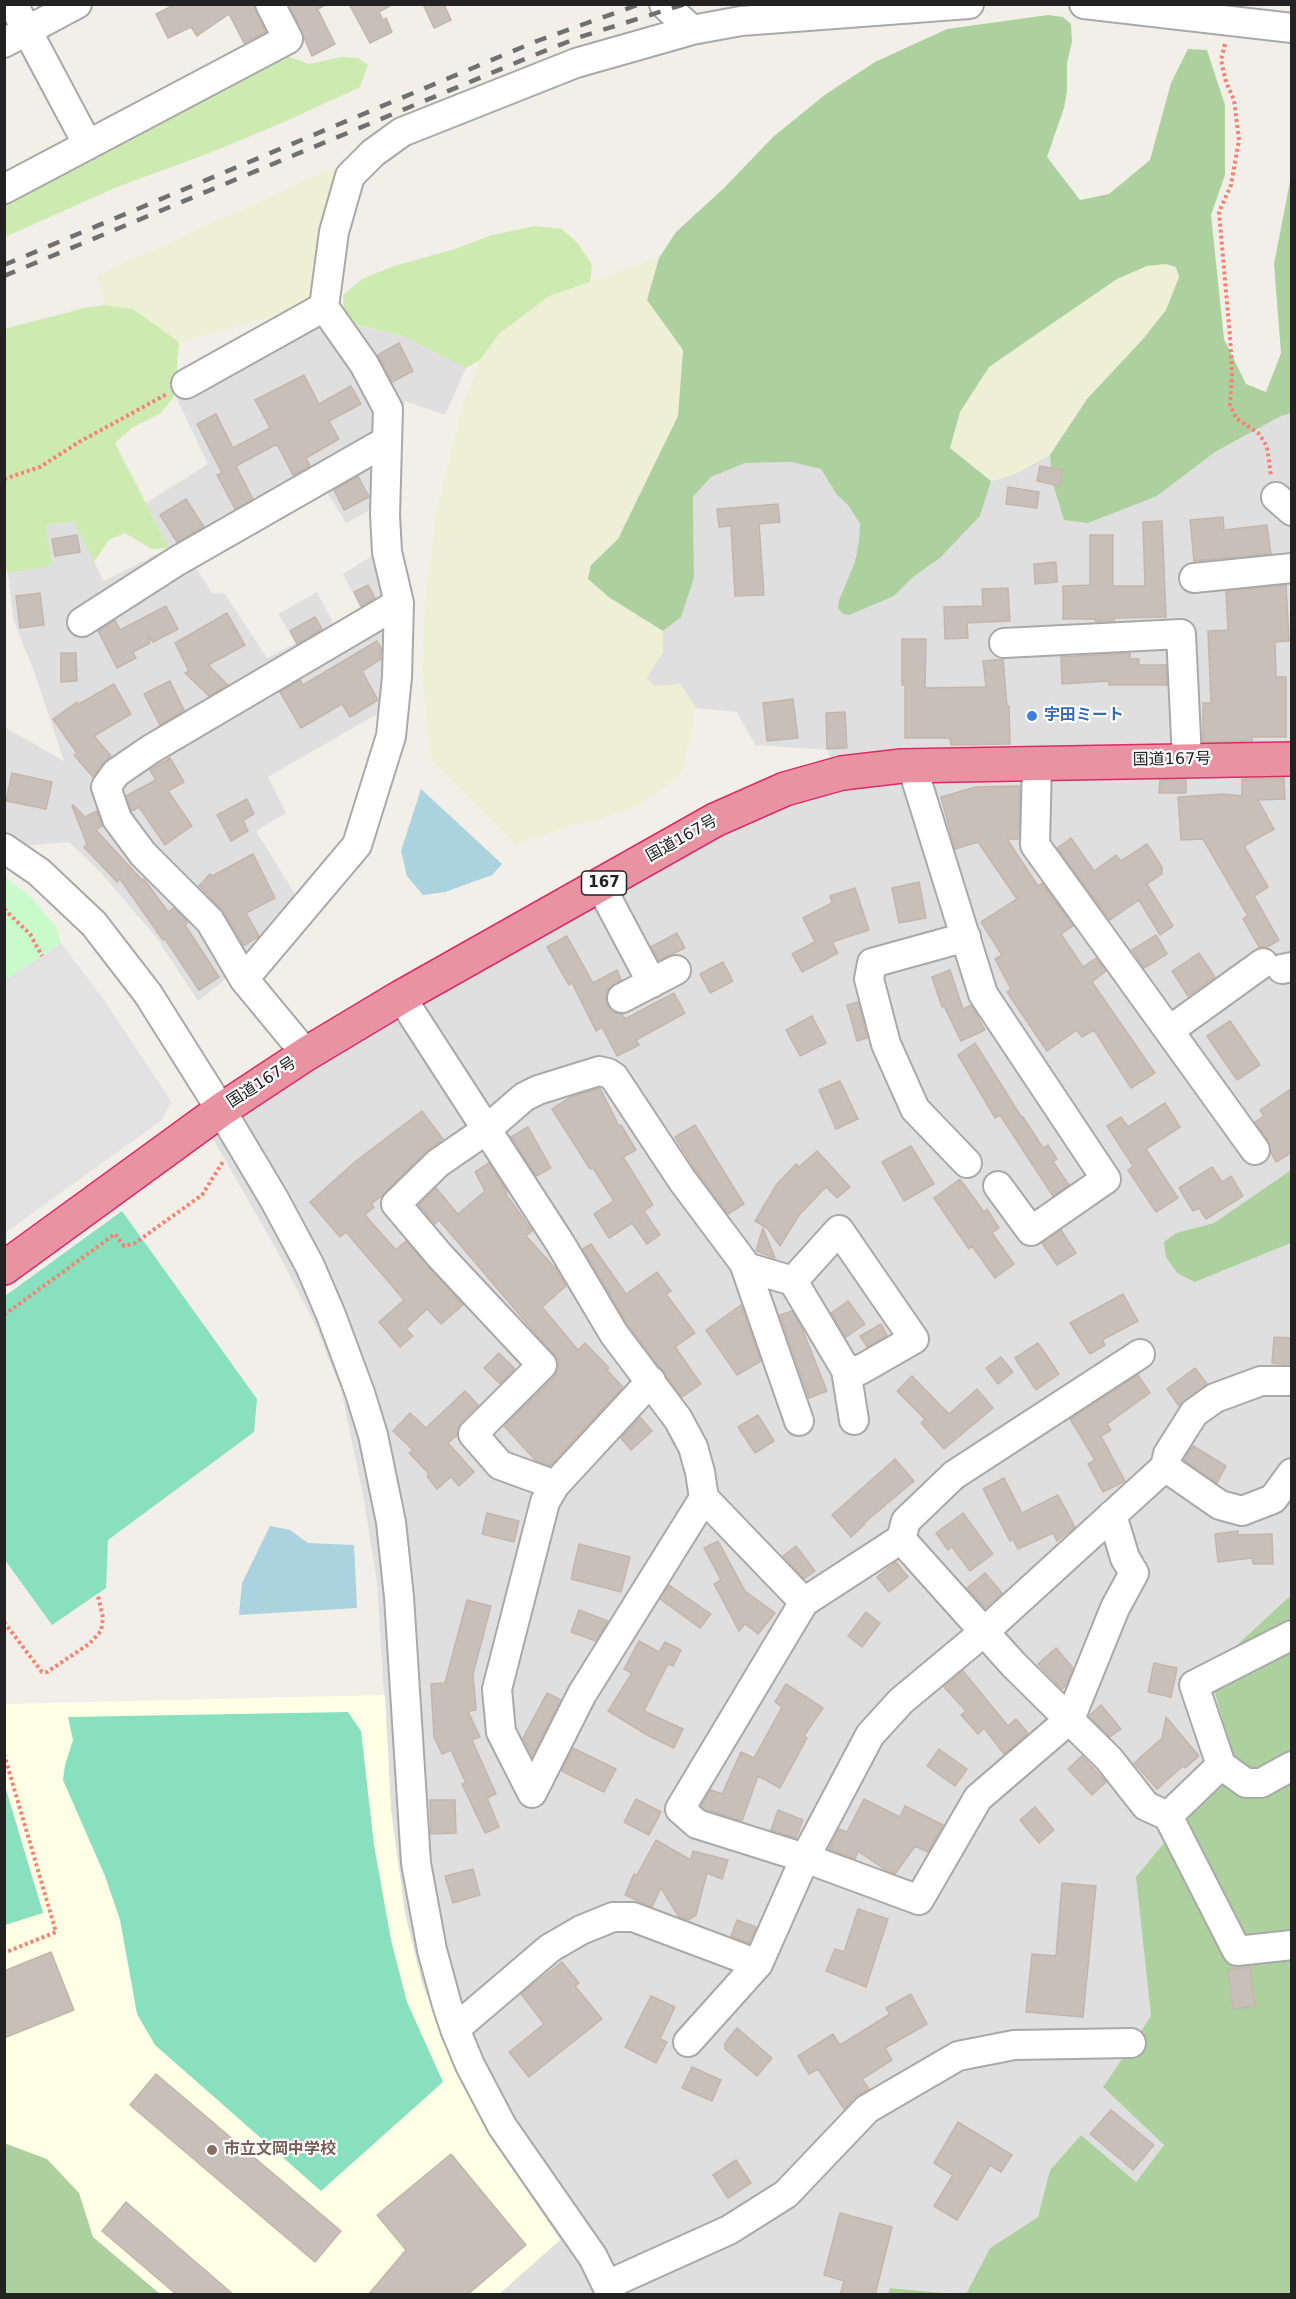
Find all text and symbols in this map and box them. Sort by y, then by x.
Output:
place label: 宇田ミート [1044,706,1124,726]
marker: 宇田ミート [1025,709,1039,723]
street label: 国道167号 [1133,750,1211,770]
street label: 国道167号 [643,812,721,866]
road number: 167 [582,871,626,895]
street label: 国道167号 [224,1054,300,1112]
place label: 市立文岡中学校 [224,2140,336,2160]
marker: 市立文岡中学校 [205,2143,219,2157]

